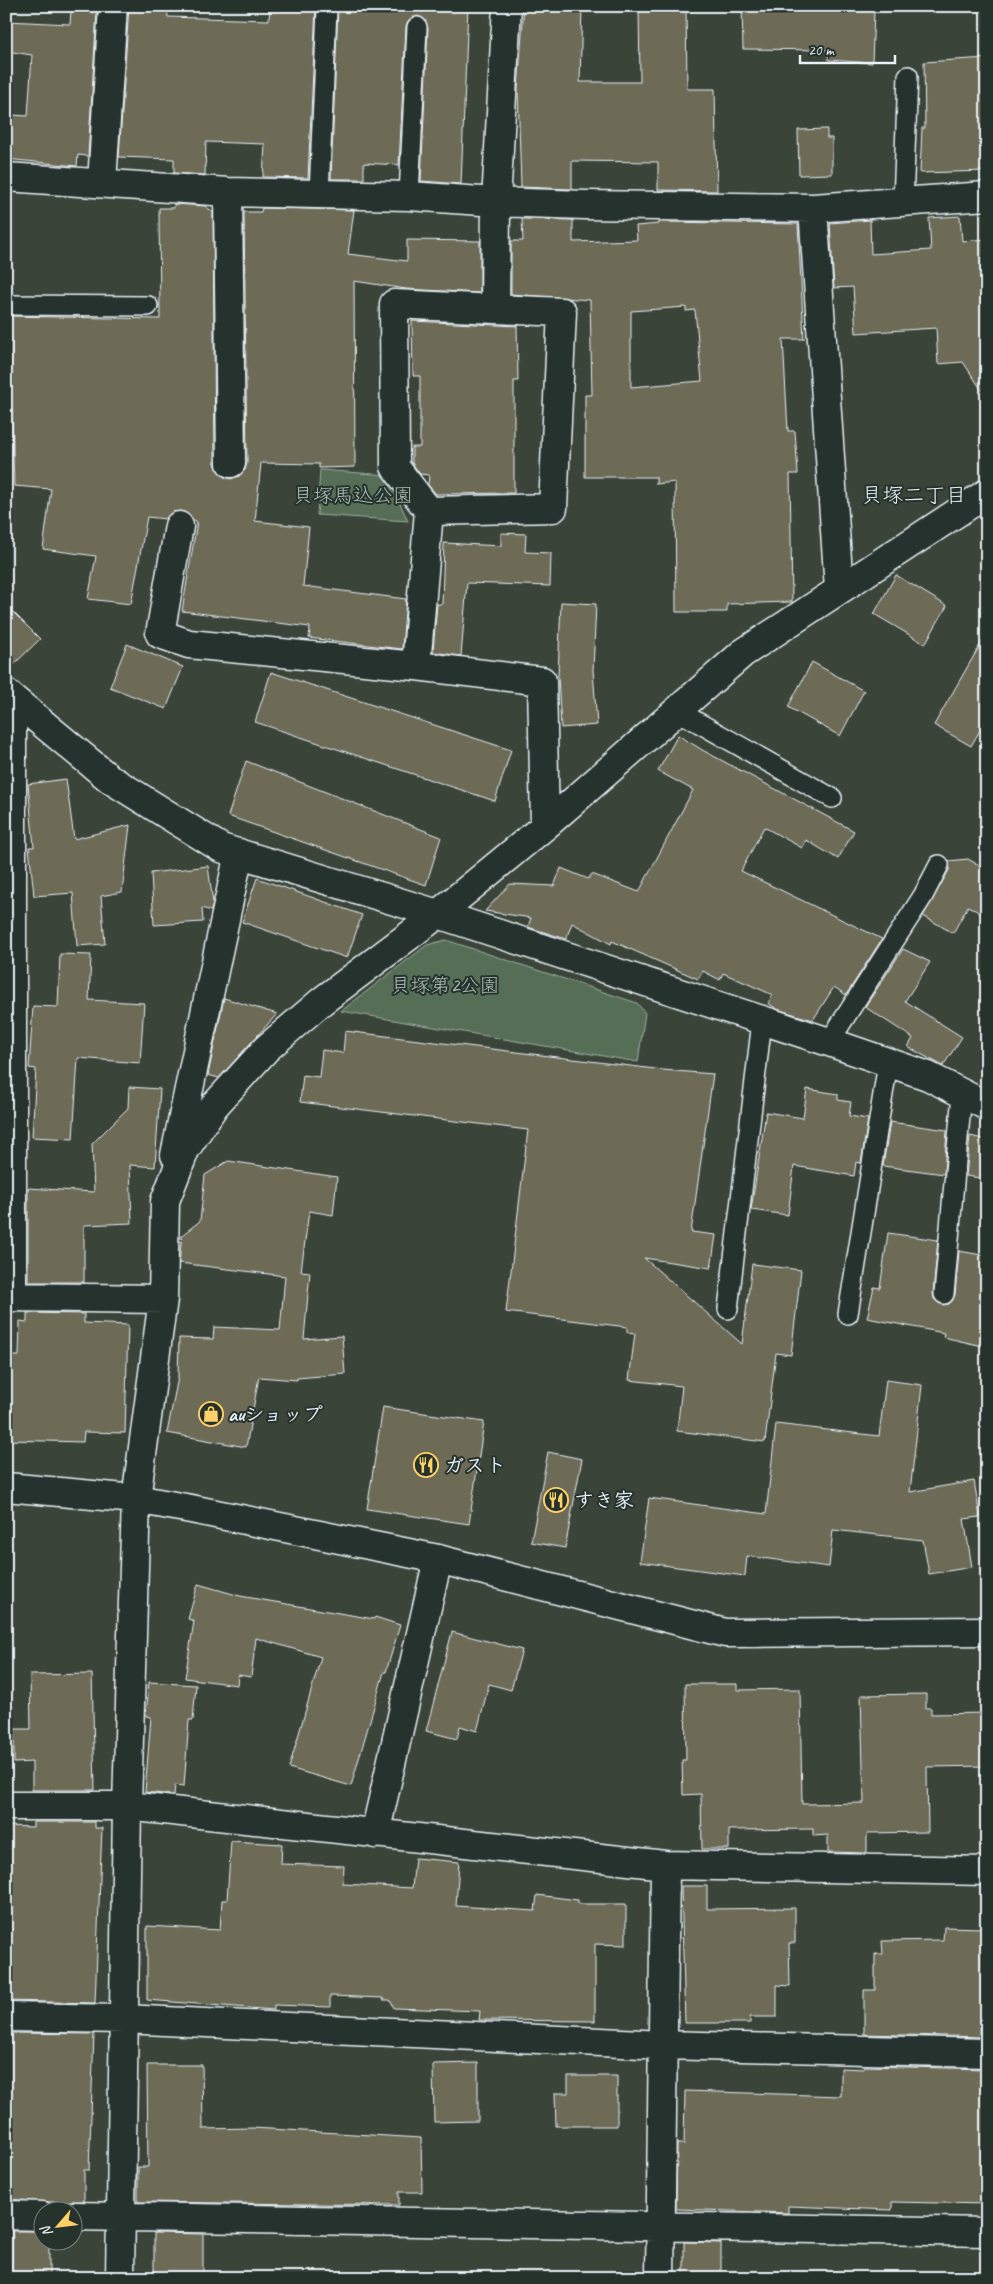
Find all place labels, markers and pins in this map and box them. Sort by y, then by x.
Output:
shop icon: auショップ [198,1401,224,1427]
place label: auショップ [228,1402,323,1427]
restaurant icon: ガスト [413,1452,439,1478]
place label: ガスト [444,1453,506,1478]
restaurant icon: すき家 [543,1487,569,1513]
place label: すき家 [574,1488,634,1513]

